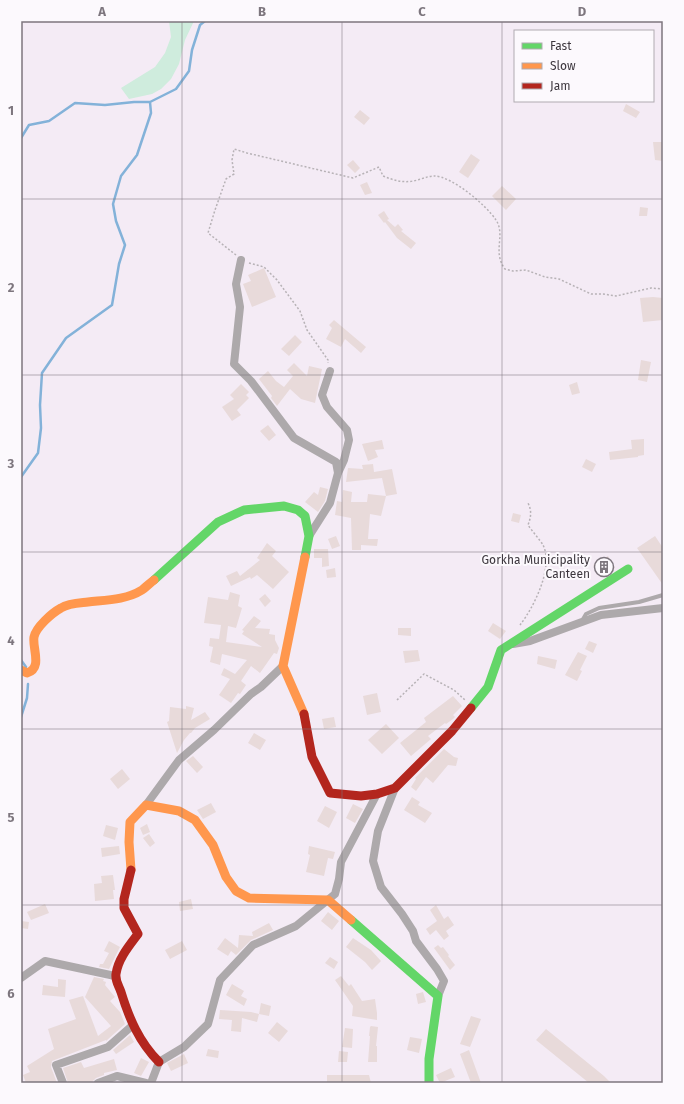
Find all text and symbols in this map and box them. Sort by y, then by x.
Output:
text: A [97,4,106,19]
text: B [258,4,266,19]
text: C [418,4,426,19]
text: D [578,4,587,19]
legend [514,30,654,102]
text: Fast [550,39,572,53]
text: Slow [550,59,576,73]
text: Jam [550,79,570,93]
text: 1 [8,103,14,118]
text: 2 [8,280,15,295]
text: 3 [7,456,15,471]
place label: Gorkha Municipality Canteen [482,553,590,581]
building icon: Gorkha Municipality Canteen [593,556,615,578]
text: 4 [7,633,15,648]
text: 5 [8,810,15,825]
text: 6 [7,986,15,1001]

